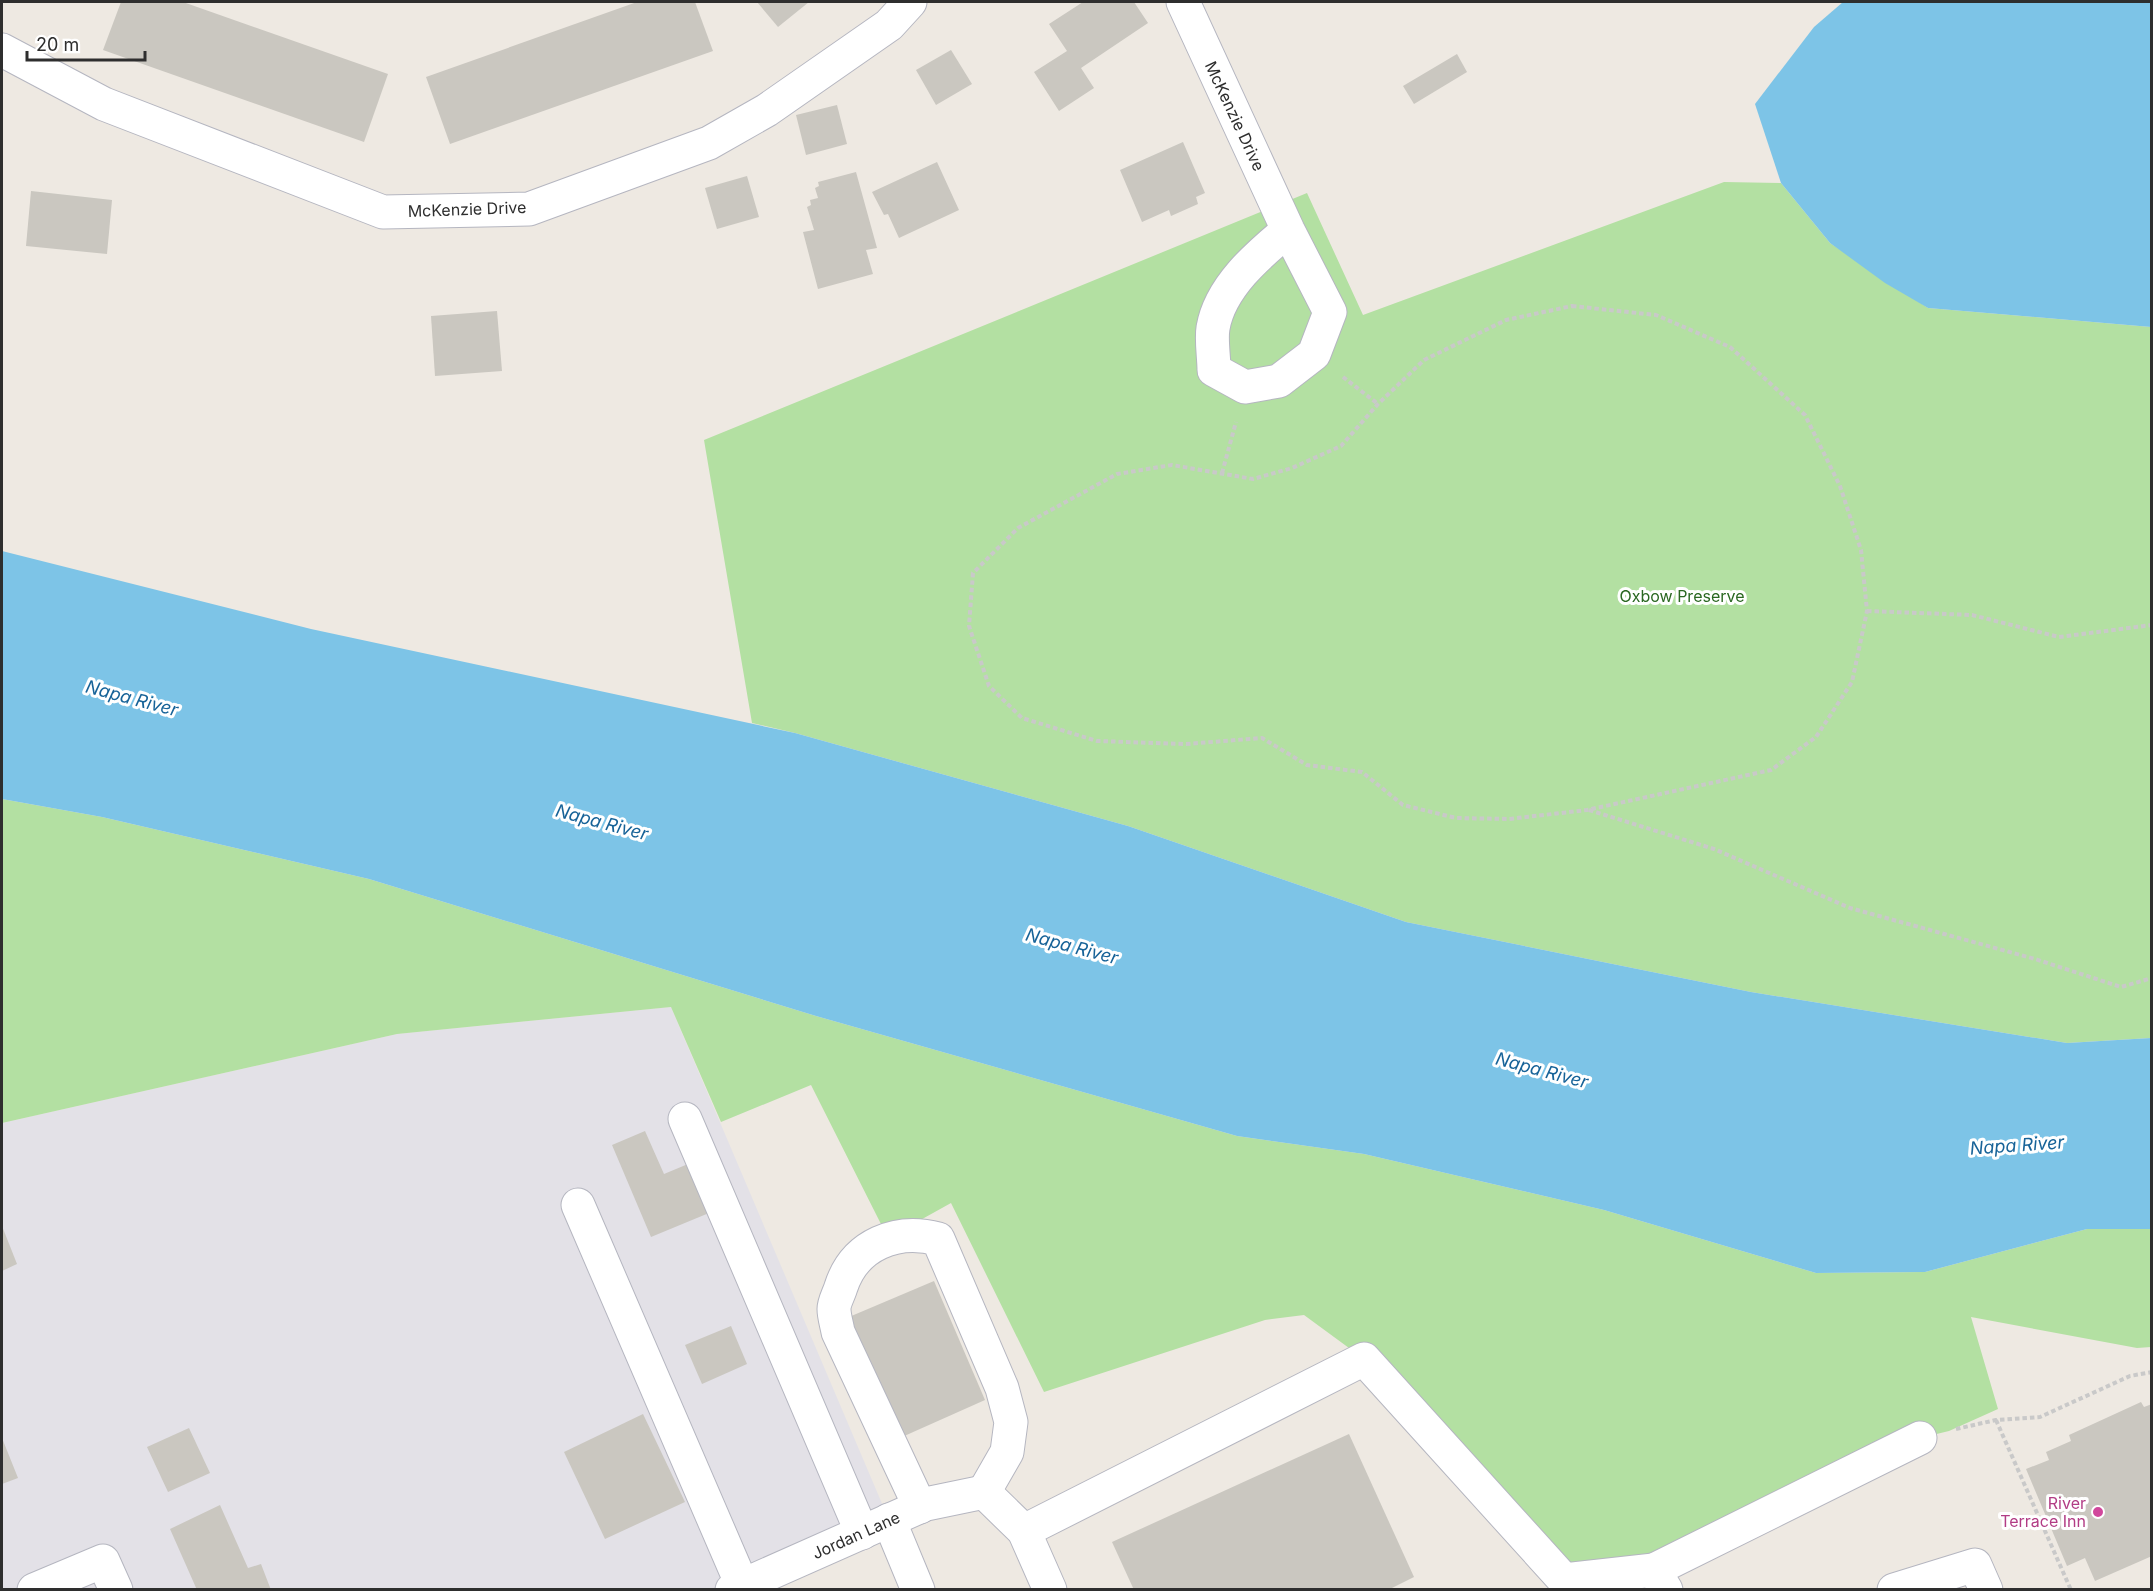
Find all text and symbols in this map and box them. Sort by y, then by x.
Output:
scale bar [27,24,146,62]
text: 20 m [36,34,79,55]
street label: McKenzie Drive [1201,58,1269,174]
street label: McKenzie Drive [407,197,527,221]
park label: Oxbow Preserve [1619,586,1745,606]
water label: Napa River [84,676,182,721]
water label: Napa River [554,800,652,845]
water label: Napa River [1024,924,1122,969]
water label: Napa River [1494,1048,1592,1093]
water label: Napa River [1969,1131,2066,1159]
place label: River Terrace Inn [2000,1493,2086,1531]
marker: River Terrace Inn [2091,1505,2105,1519]
street label: Jordan Lane [809,1507,903,1563]

